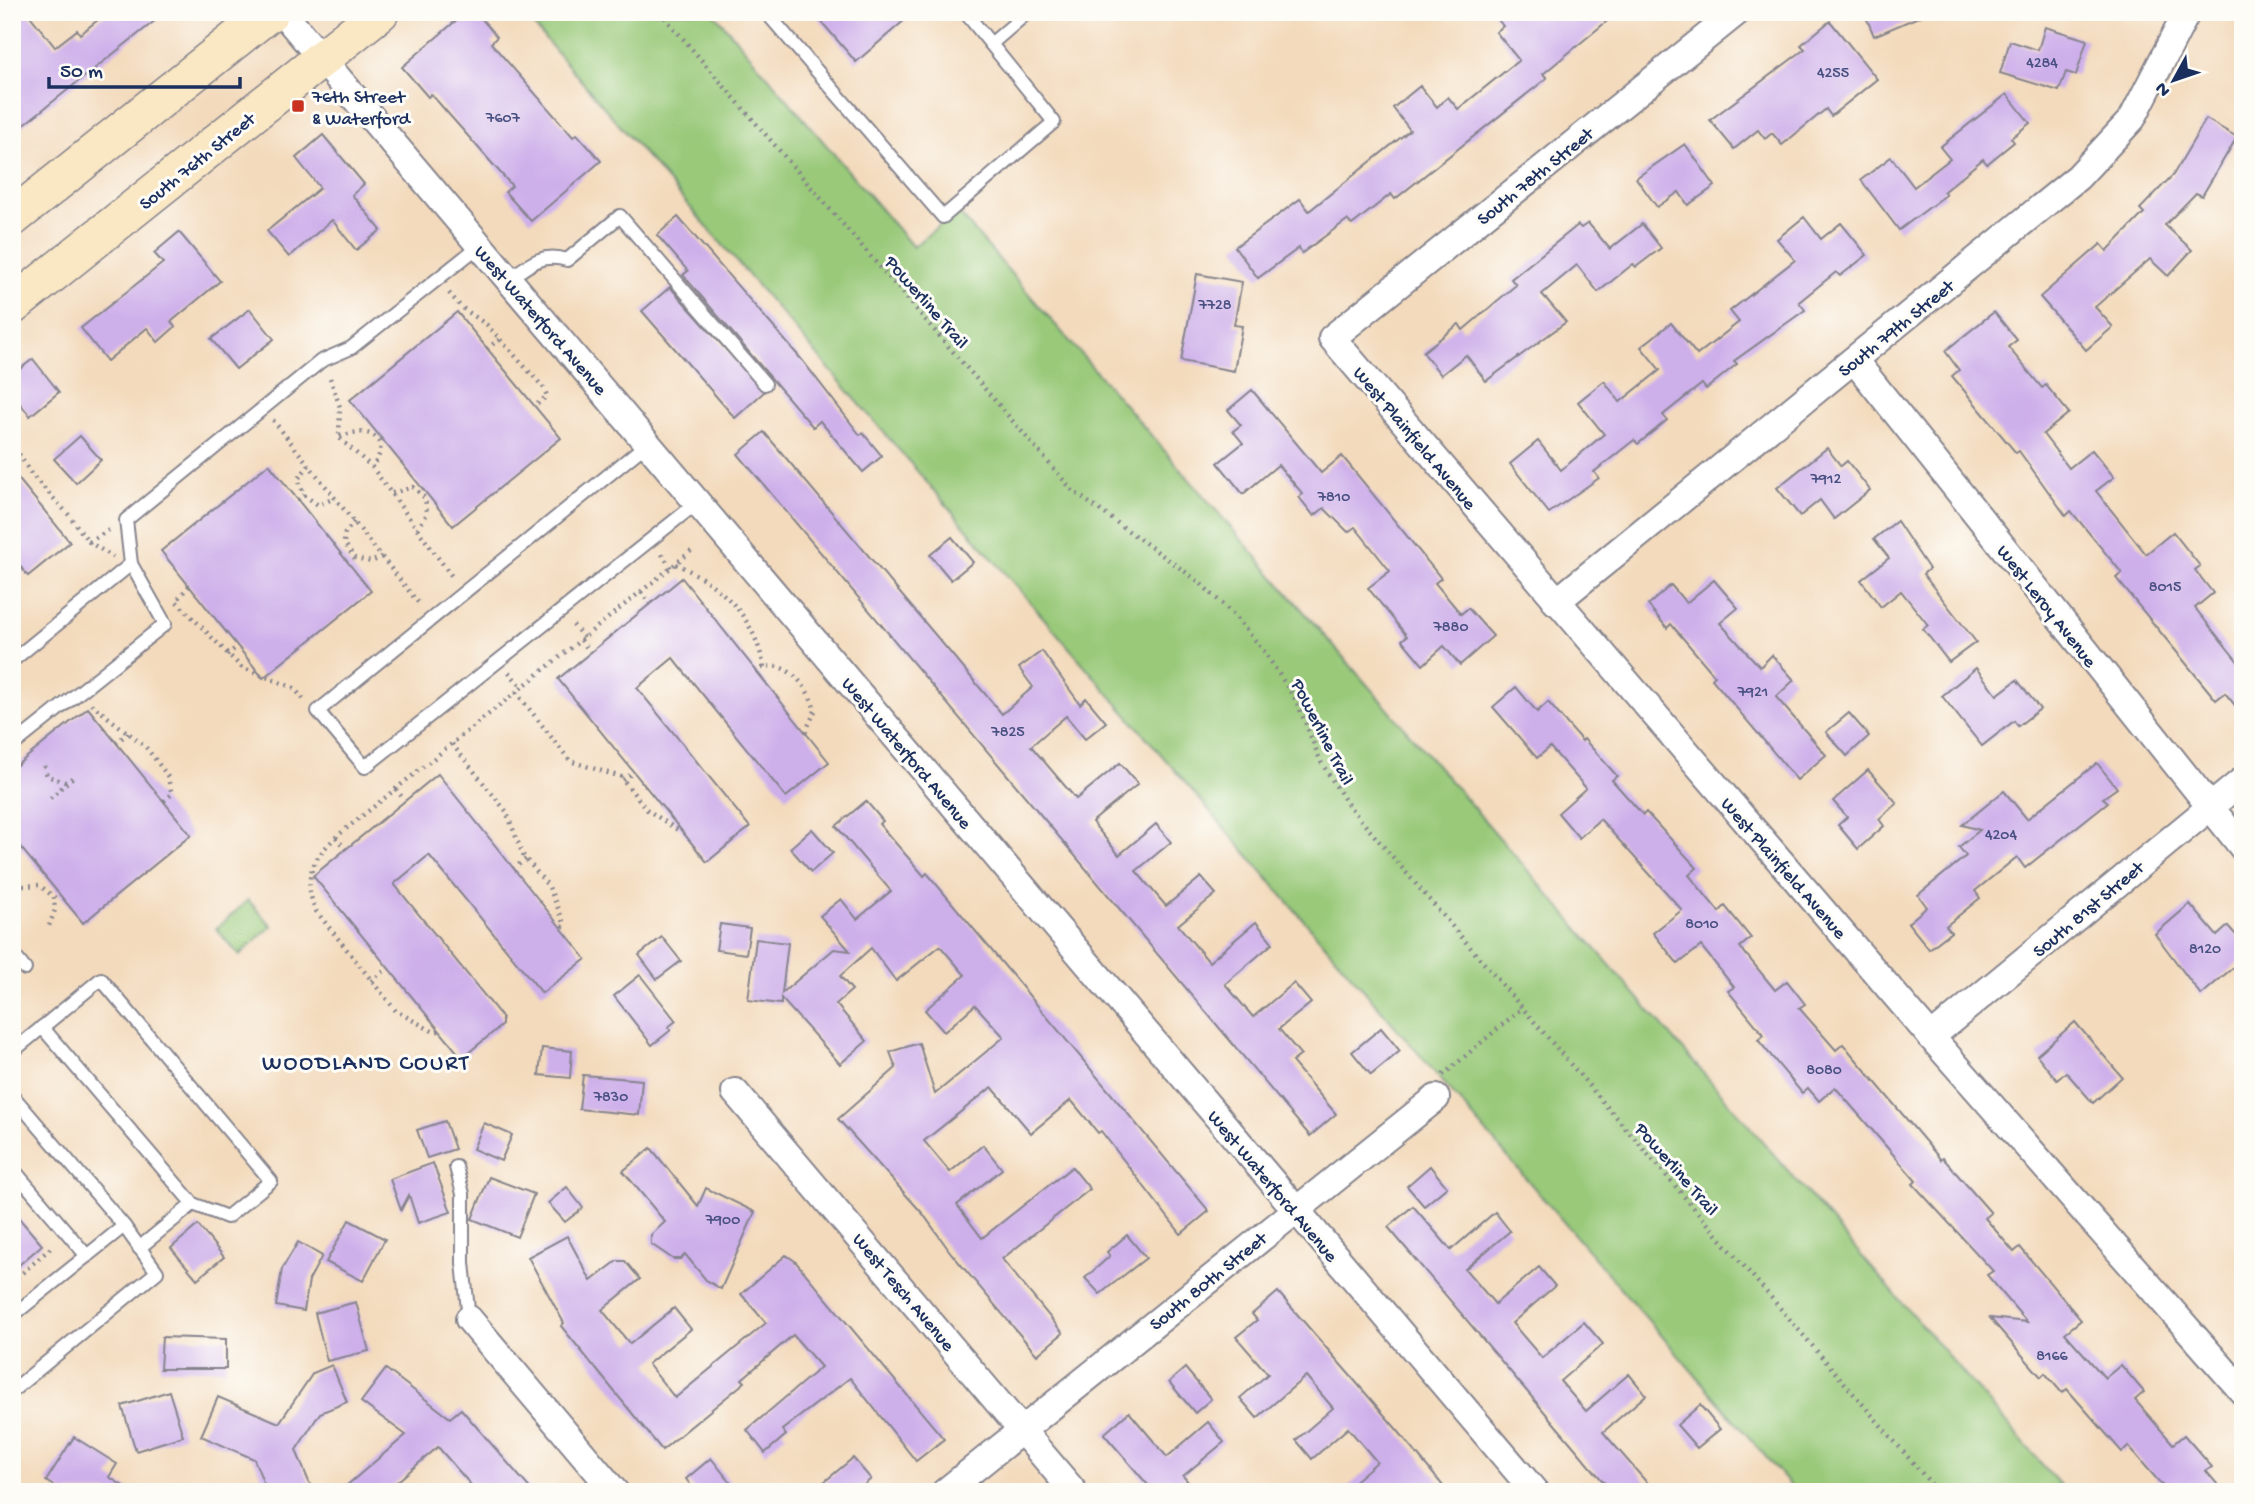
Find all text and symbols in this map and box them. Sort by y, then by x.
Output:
scale bar [49,46,240,90]
north arrow [2140,46,2210,116]
house number: 4284 [2026,55,2058,74]
text: 50 m [60,61,103,86]
house number: 4255 [1817,65,1849,84]
text: N [2151,77,2176,101]
place label: 76th Street & Waterford [311,87,412,132]
marker: 76th Street & Waterford [290,98,306,114]
street label: South 76th Street [136,107,263,217]
house number: 7607 [485,110,521,129]
street label: South 78th Street [1473,122,1601,232]
street label: West Waterford Avenue [468,242,611,401]
street label: Powerline Trail [878,251,972,355]
street label: South 79th Street [1835,275,1962,384]
house number: 7728 [1197,297,1232,316]
street label: West Plainfield Avenue [1347,363,1480,516]
house number: 7912 [1810,471,1841,490]
house number: 7810 [1317,489,1350,508]
street label: West Leroy Avenue [1990,541,2100,673]
house number: 8015 [2149,579,2181,598]
house number: 7880 [1433,619,1468,638]
street label: West Waterford Avenue [835,674,976,835]
street label: Powerline Trail [1284,675,1357,790]
house number: 7921 [1737,684,1768,703]
house number: 7825 [990,724,1025,743]
street label: West Plainfield Avenue [1715,794,1850,945]
house number: 4204 [1985,827,2017,846]
street label: South 81st Street [2029,856,2151,964]
house number: 8010 [1685,916,1719,935]
house number: 8120 [2189,941,2221,960]
district label: WOODLAND COURT [262,1051,470,1078]
house number: 8080 [1806,1062,1842,1081]
house number: 7830 [593,1089,628,1108]
street label: West Waterford Avenue [1201,1107,1342,1268]
street label: Powerline Trail [1628,1118,1722,1222]
house number: 7900 [705,1212,740,1231]
street label: South 80th Street [1146,1227,1274,1337]
street label: West Tesch Avenue [846,1229,959,1357]
house number: 8166 [2036,1348,2069,1367]

